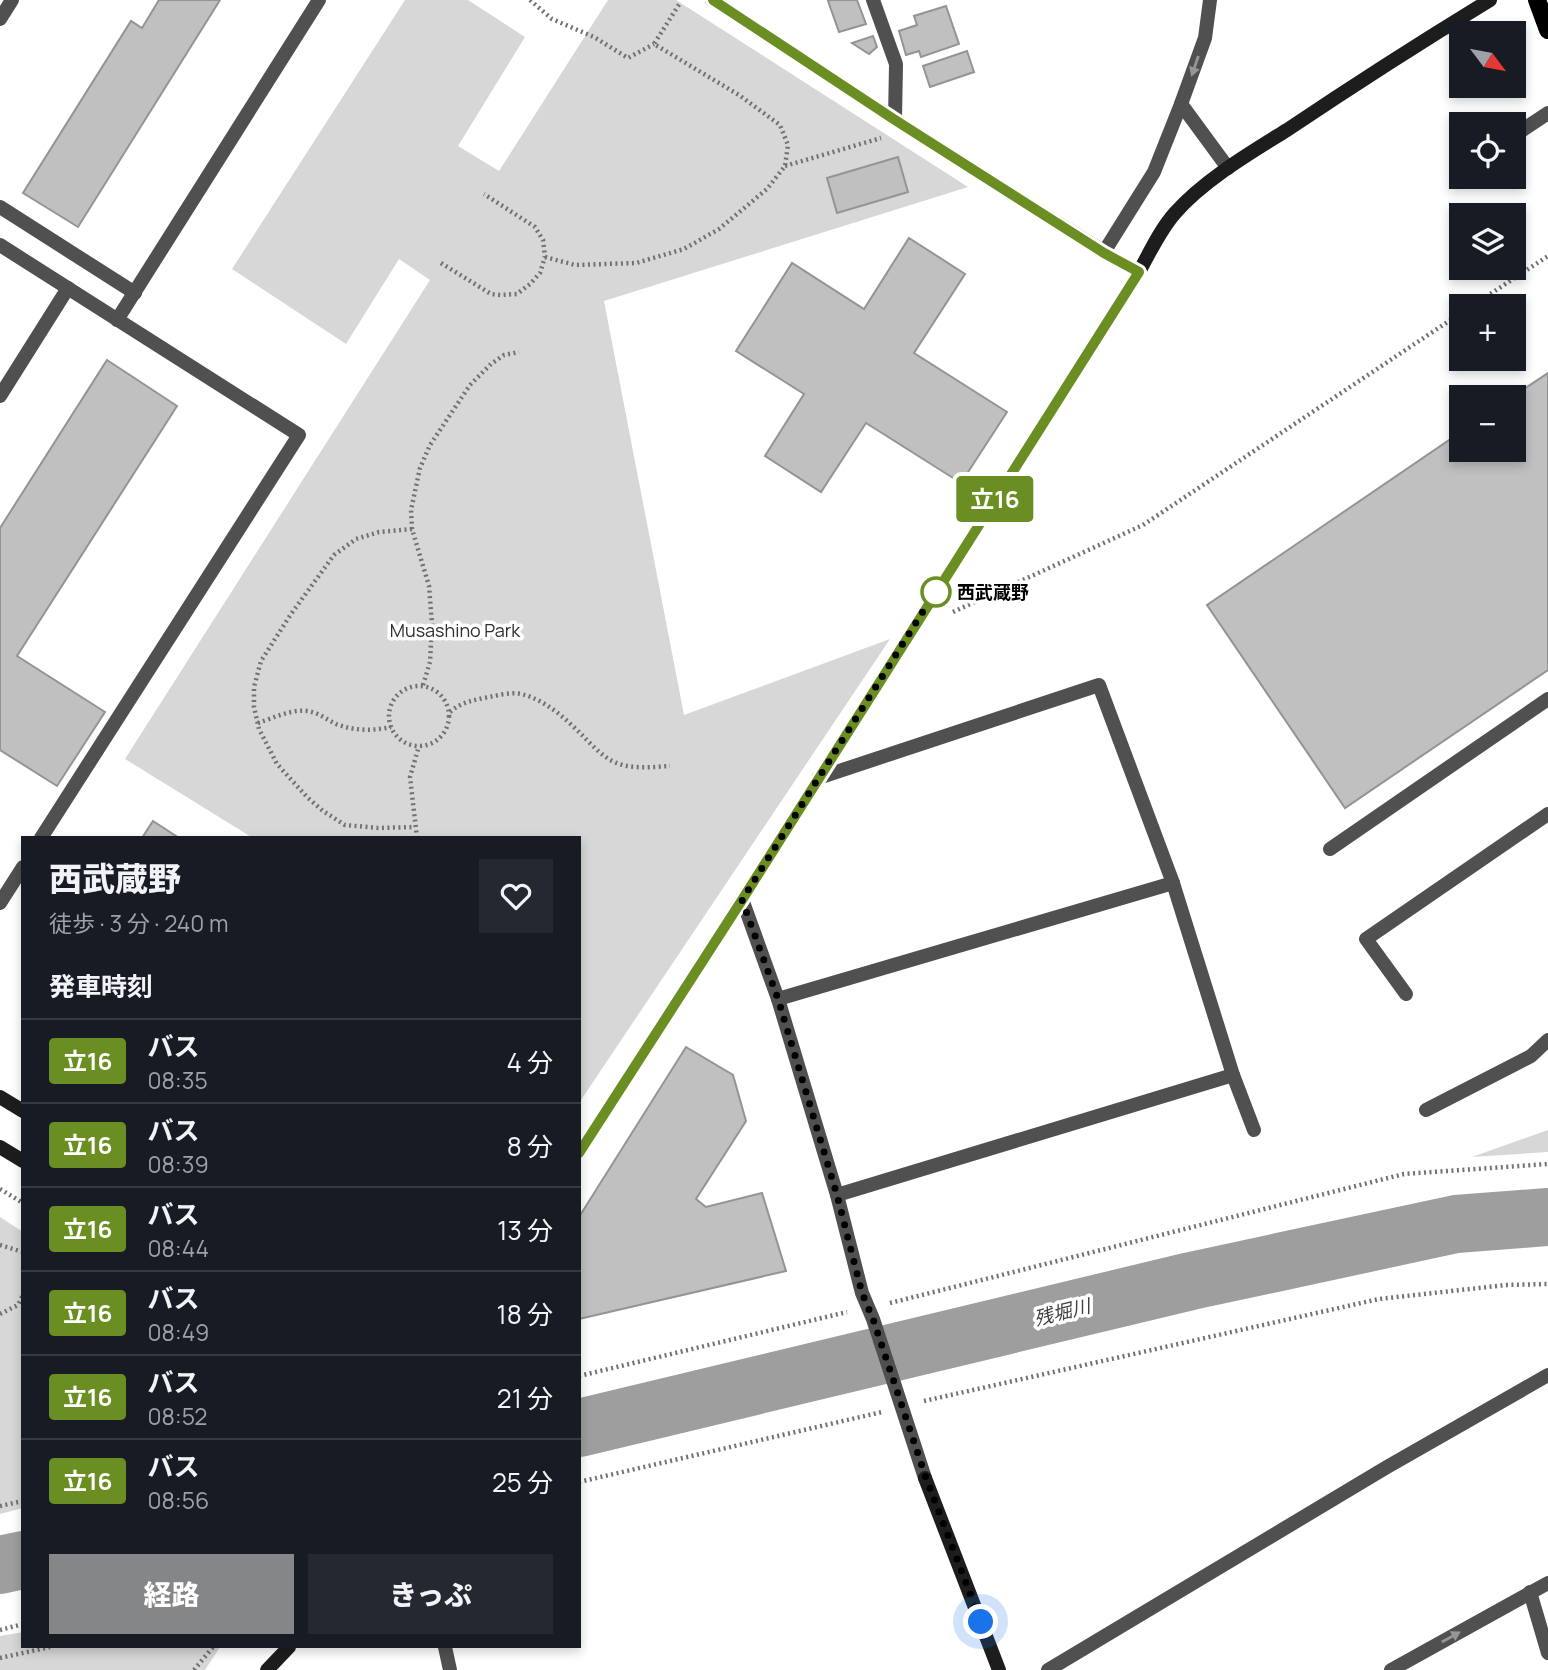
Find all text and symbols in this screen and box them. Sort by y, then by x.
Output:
north arrow [1449,21,1526,98]
map controls [1449,21,1526,462]
one-way arrow [1189,56,1200,77]
button: locate [1449,112,1526,189]
button: layers [1449,203,1526,280]
button: + [1449,294,1526,371]
button: − [1449,385,1526,462]
line badge: 立16 [955,476,1035,522]
text: 立16 [970,482,1020,515]
marker: 西武蔵野 [921,577,951,607]
place label: 西武蔵野 [957,580,1029,604]
park label: Musashino Park [390,618,521,642]
text: 西武蔵野 [49,856,181,901]
button: heart [479,859,553,933]
text: 徒歩 · 3 分 · 240 m [49,907,228,939]
text: 発車時刻 [49,968,153,1004]
text: バス [147,1028,199,1064]
text: 立16 [63,1044,112,1077]
text: 4 分 [506,1044,553,1080]
text: 08:35 [147,1064,208,1096]
text: バス [147,1112,199,1148]
text: 立16 [63,1128,112,1161]
text: 8 分 [507,1128,553,1164]
text: 08:39 [147,1148,209,1180]
text: バス [147,1196,199,1232]
text: 立16 [63,1212,112,1245]
text: 13 分 [497,1212,553,1248]
text: 08:44 [147,1232,209,1264]
text: バス [147,1280,199,1316]
water label: 残堀川 [1031,1292,1095,1332]
text: 立16 [63,1296,112,1329]
text: 18 分 [497,1296,553,1332]
text: 08:49 [147,1316,209,1348]
text: バス [147,1364,199,1400]
text: 立16 [63,1380,112,1413]
text: 21 分 [497,1380,553,1416]
text: 08:52 [147,1400,207,1432]
text: バス [147,1448,199,1484]
text: 立16 [63,1464,112,1497]
text: 25 分 [492,1464,553,1500]
text: 08:56 [147,1484,209,1516]
button: 経路 [49,1554,294,1634]
button: きっぷ [308,1554,553,1634]
your location [963,1604,998,1639]
one-way arrow [1441,1631,1460,1643]

